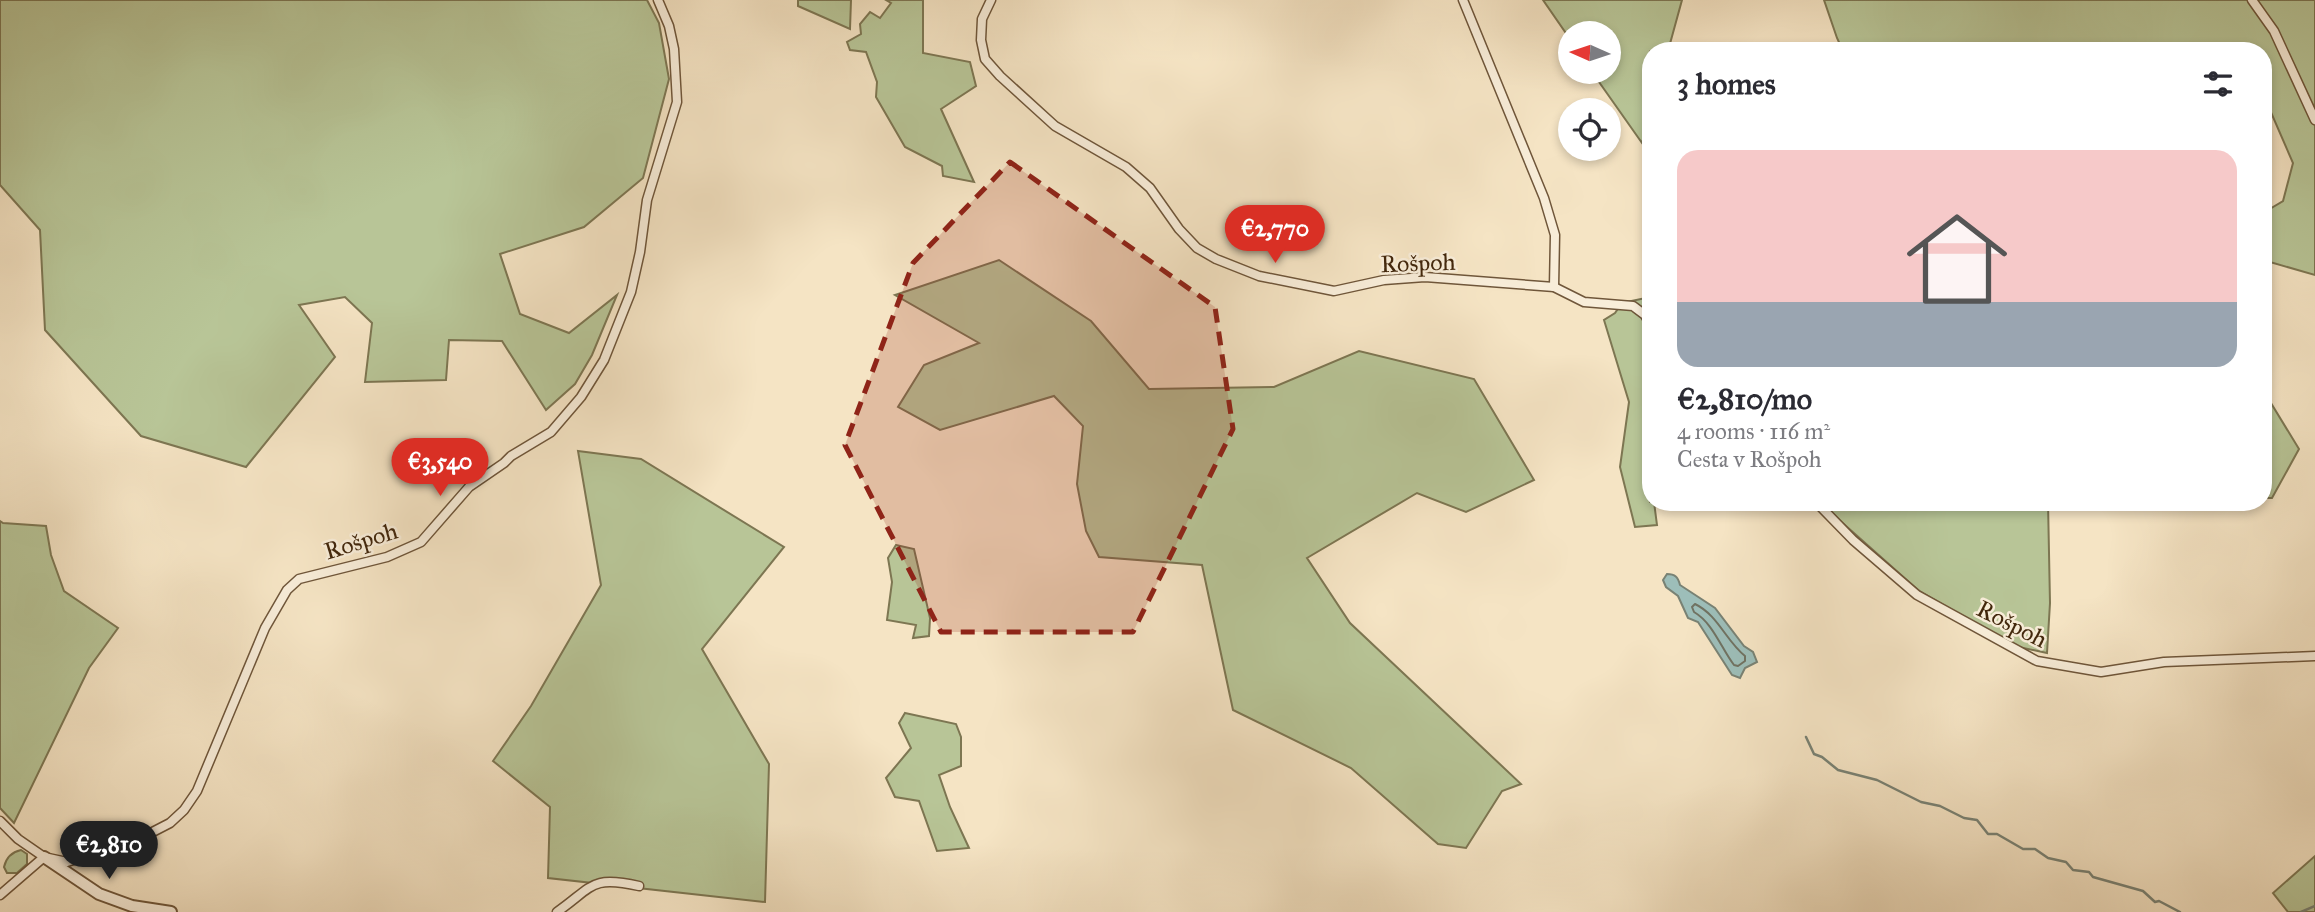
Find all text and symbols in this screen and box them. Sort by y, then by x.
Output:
north arrow [1558,21,1620,84]
map controls [1558,21,1621,161]
icon: filters [2199,65,2237,103]
text: 3 homes [1677,66,1776,102]
button: locate [1558,98,1621,161]
icon: home [1894,196,2020,322]
pin: €2,770 [1218,205,1332,265]
text: €2,770 [1241,214,1309,242]
street label: Rošpoh [1380,247,1456,279]
text: €2,810/mo [1677,381,1812,417]
text: 4 rooms · 116 m² [1677,417,1830,445]
pin: €3,540 [383,438,497,498]
text: Cesta v Rošpoh [1677,445,1822,473]
text: €3,540 [408,447,472,475]
street label: Rošpoh [321,516,401,566]
street label: Rošpoh [1972,594,2052,654]
pin: €2,810 [52,822,166,881]
text: €2,810 [76,830,142,858]

